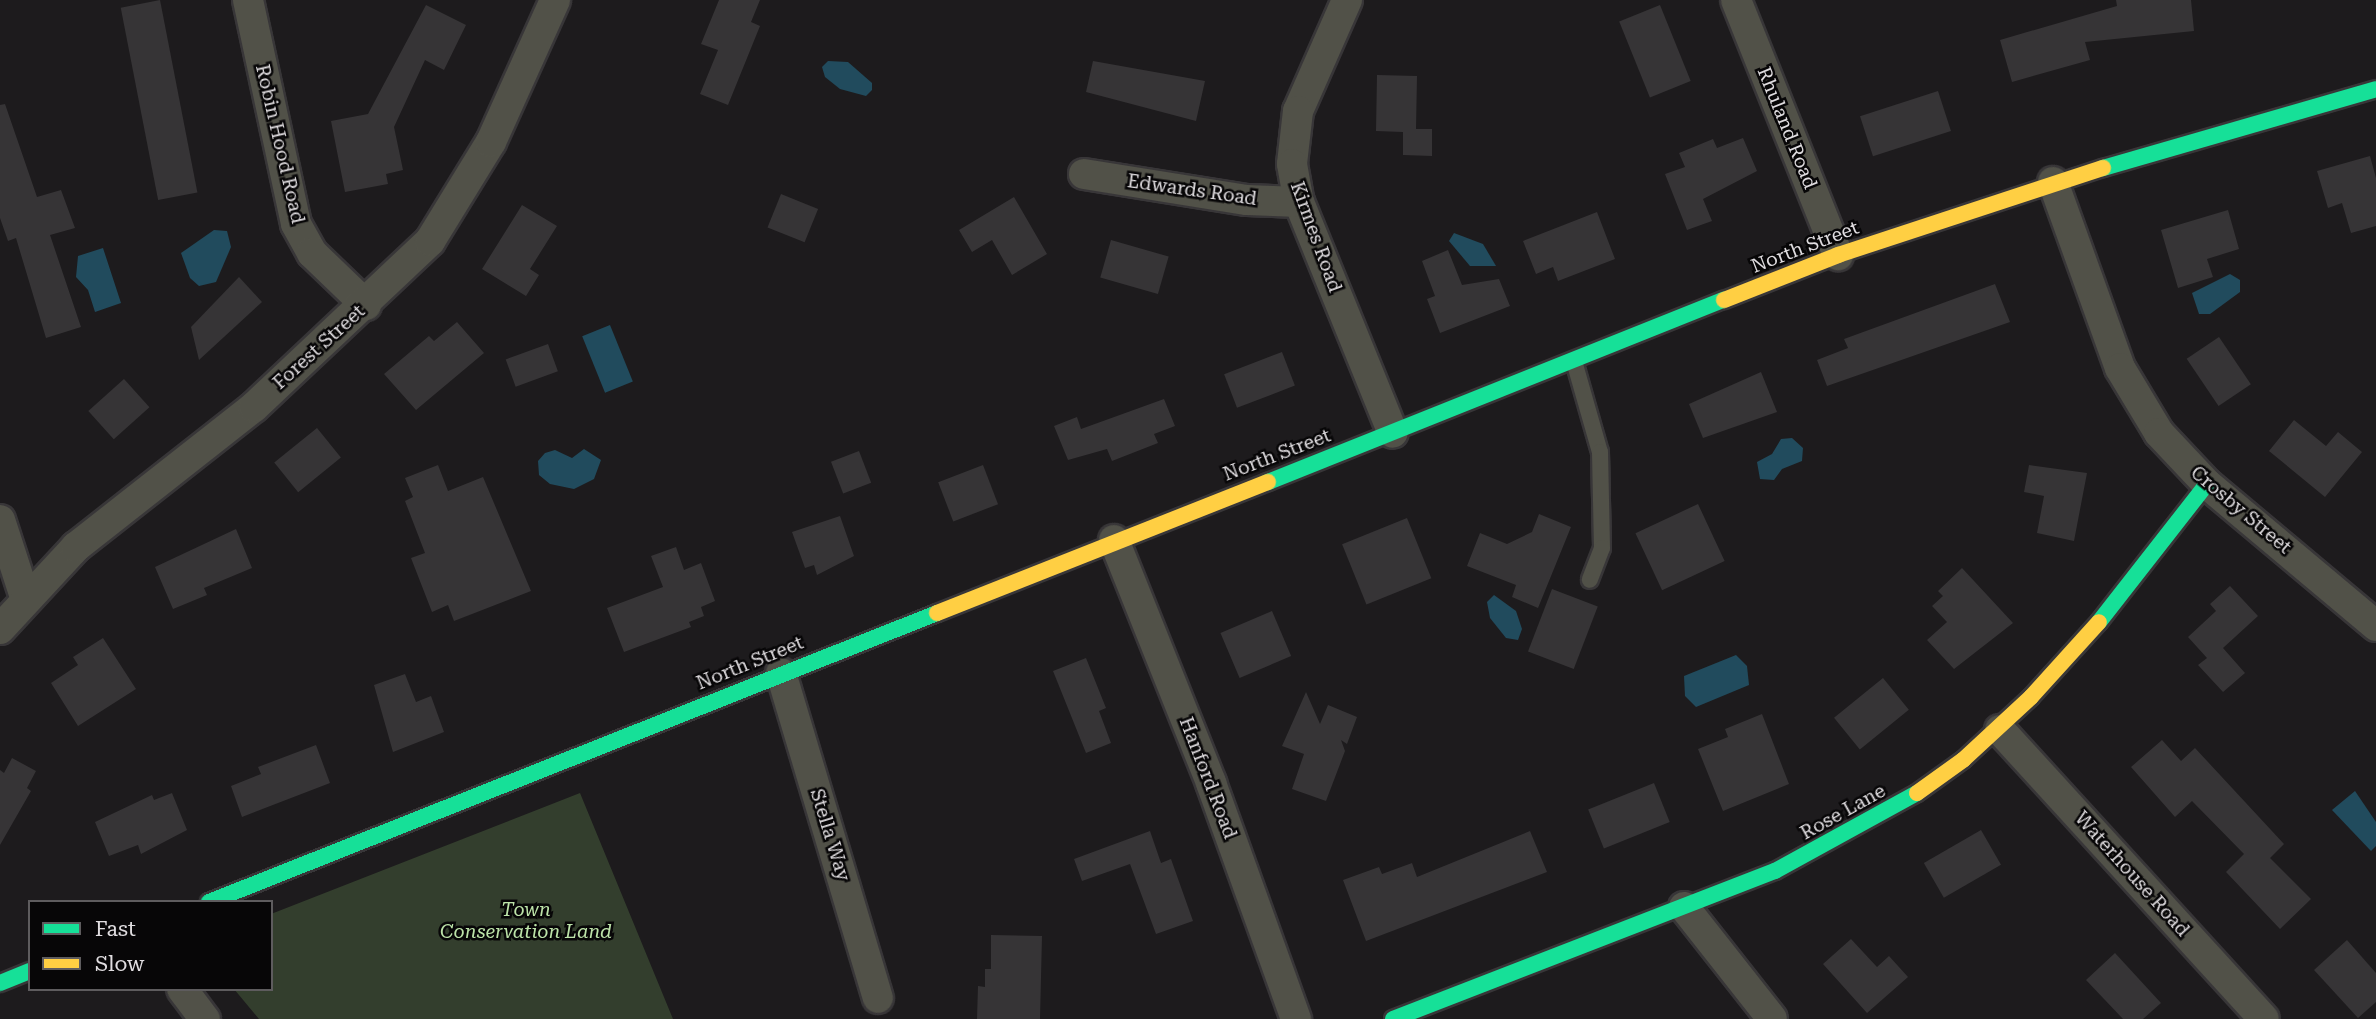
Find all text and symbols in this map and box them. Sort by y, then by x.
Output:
street label: Robin Hood Road [251,62,309,226]
street label: Rhuland Road [1752,64,1822,192]
street label: Edwards Road [1126,170,1258,210]
street label: Kirmes Road [1285,179,1347,295]
street label: North Street [1748,216,1862,278]
street label: Forest Street [268,300,370,394]
street label: North Street [1220,424,1334,486]
street label: Crosby Street [2186,461,2296,559]
street label: North Street [693,631,807,695]
street label: Hanford Road [1174,714,1242,842]
street label: Rose Lane [1797,779,1889,845]
street label: Stella Way [805,786,855,884]
street label: Waterhouse Road [2070,807,2194,941]
park label: Town Conservation Land [440,899,612,943]
legend [28,900,273,991]
text: Fast [95,917,136,941]
text: Slow [95,952,144,976]

